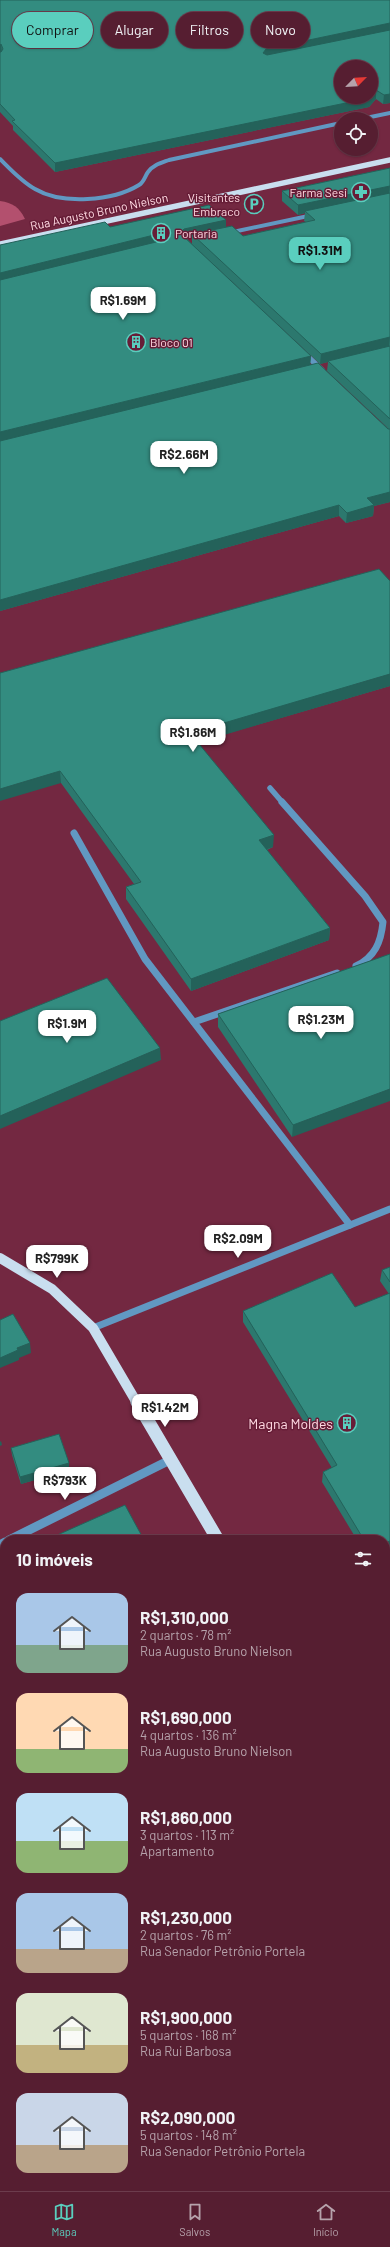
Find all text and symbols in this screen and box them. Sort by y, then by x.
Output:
chip: Comprar [12,12,93,48]
chip: Alugar [101,12,168,48]
chip: Filtros [176,12,243,48]
chip: Novo [251,12,310,48]
north arrow [334,60,378,104]
map controls [334,60,378,156]
button: locate [334,112,378,156]
pharmacy icon: Farma Sesi [350,181,372,203]
place label: Farma Sesi [289,185,347,199]
street label: Rua Augusto Bruno Nielson [29,190,169,232]
place label: Visitantes Embraco [188,190,240,218]
parking icon: Visitantes Embraco [243,193,265,215]
building icon: Portaria [150,222,172,244]
place label: Portaria [175,226,217,240]
pin: R$1.31M [283,237,357,271]
text: R$1.31M [298,242,342,258]
pin: R$1.69M [86,287,160,321]
text: R$1.69M [100,292,146,308]
building icon: Bloco 01 [125,331,147,353]
place label: Bloco 01 [150,335,193,349]
pin: R$2.66M [147,441,221,475]
text: R$2.66M [159,446,209,462]
pin: R$1.86M [156,719,230,753]
text: R$1.86M [170,724,216,740]
pin: R$1.23M [284,1006,358,1040]
pin: R$1.9M [34,1010,100,1044]
text: R$1.23M [298,1011,344,1027]
text: R$1.9M [47,1015,87,1031]
pin: R$2.09M [201,1225,275,1259]
text: R$2.09M [213,1230,263,1246]
pin: R$799K [24,1245,90,1279]
text: R$799K [35,1250,79,1266]
pin: R$1.42M [128,1394,202,1428]
text: R$1.42M [141,1399,189,1415]
building icon: Magna Moldes [336,1412,358,1434]
place label: Magna Moldes [248,1415,333,1432]
pin: R$793K [32,1467,98,1501]
text: R$793K [43,1472,87,1488]
icon: filters [352,1548,374,1570]
text: 10 imóveis [16,1549,93,1569]
text: R$1,310,000 [140,1607,229,1627]
icon: home [48,1609,96,1657]
text: 2 quartos · 78 m² [140,1627,232,1643]
text: Rua Augusto Bruno Nielson [140,1643,292,1659]
text: R$1,690,000 [140,1707,232,1727]
icon: home [48,1709,96,1757]
text: 4 quartos · 136 m² [140,1727,237,1743]
text: Rua Augusto Bruno Nielson [140,1743,292,1759]
text: R$1,860,000 [140,1807,232,1827]
icon: home [48,1809,96,1857]
text: 3 quartos · 113 m² [140,1827,234,1843]
text: Apartamento [140,1843,214,1859]
text: R$1,230,000 [140,1907,232,1927]
icon: home [48,1909,96,1957]
text: 2 quartos · 76 m² [140,1927,232,1943]
text: Rua Senador Petrônio Portela [140,1943,305,1959]
text: R$1,900,000 [140,2007,232,2027]
icon: home [48,2009,96,2057]
text: 5 quartos · 168 m² [140,2027,236,2043]
text: Rua Rui Barbosa [140,2043,231,2059]
text: R$2,090,000 [140,2107,235,2127]
icon: home [48,2109,96,2157]
text: 5 quartos · 148 m² [140,2127,237,2143]
text: Rua Senador Petrônio Portela [140,2143,305,2159]
tab: Mapa [51,2201,77,2238]
tab: Salvos [179,2201,210,2238]
tab: Início [313,2201,339,2238]

